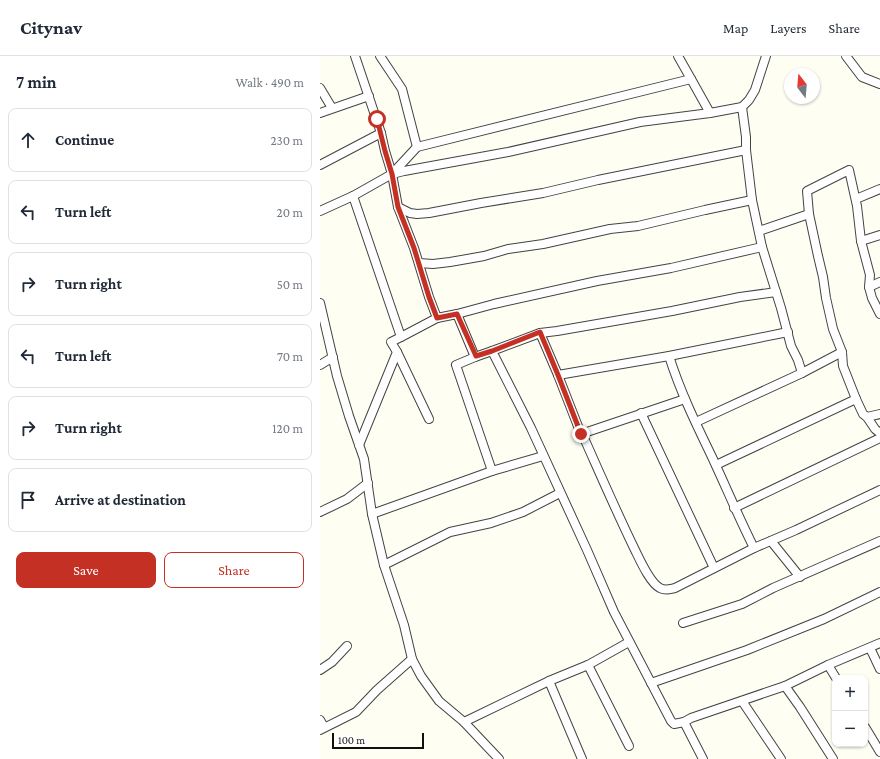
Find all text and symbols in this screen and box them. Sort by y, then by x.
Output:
text: Citynav [20,17,82,38]
text: Map [723,20,748,36]
text: Layers [770,20,807,36]
text: Share [829,20,860,36]
north arrow [784,68,820,104]
text: 7 min [16,73,57,92]
text: Walk · 490 m [236,75,304,90]
route start [368,110,386,128]
icon: ahead [17,129,39,151]
text: Continue [55,132,114,148]
text: 230 m [270,133,303,148]
icon: left [17,201,39,223]
text: Turn left [55,204,111,220]
text: 20 m [277,205,303,220]
icon: right [17,273,39,295]
text: Turn right [55,276,122,292]
text: 50 m [277,277,303,292]
icon: left [17,345,39,367]
text: Turn left [55,348,111,364]
text: 70 m [277,349,303,364]
icon: right [17,417,39,439]
text: Turn right [55,420,122,436]
text: 120 m [272,421,303,436]
route end [572,425,590,443]
icon: arrive [17,489,39,511]
text: Arrive at destination [55,492,186,508]
button: Save [16,552,156,588]
button: Share [164,552,304,588]
map controls [832,675,868,747]
button: + [832,675,868,711]
button: − [832,711,868,747]
scale bar [332,731,424,750]
text: 100 m [338,734,365,746]

